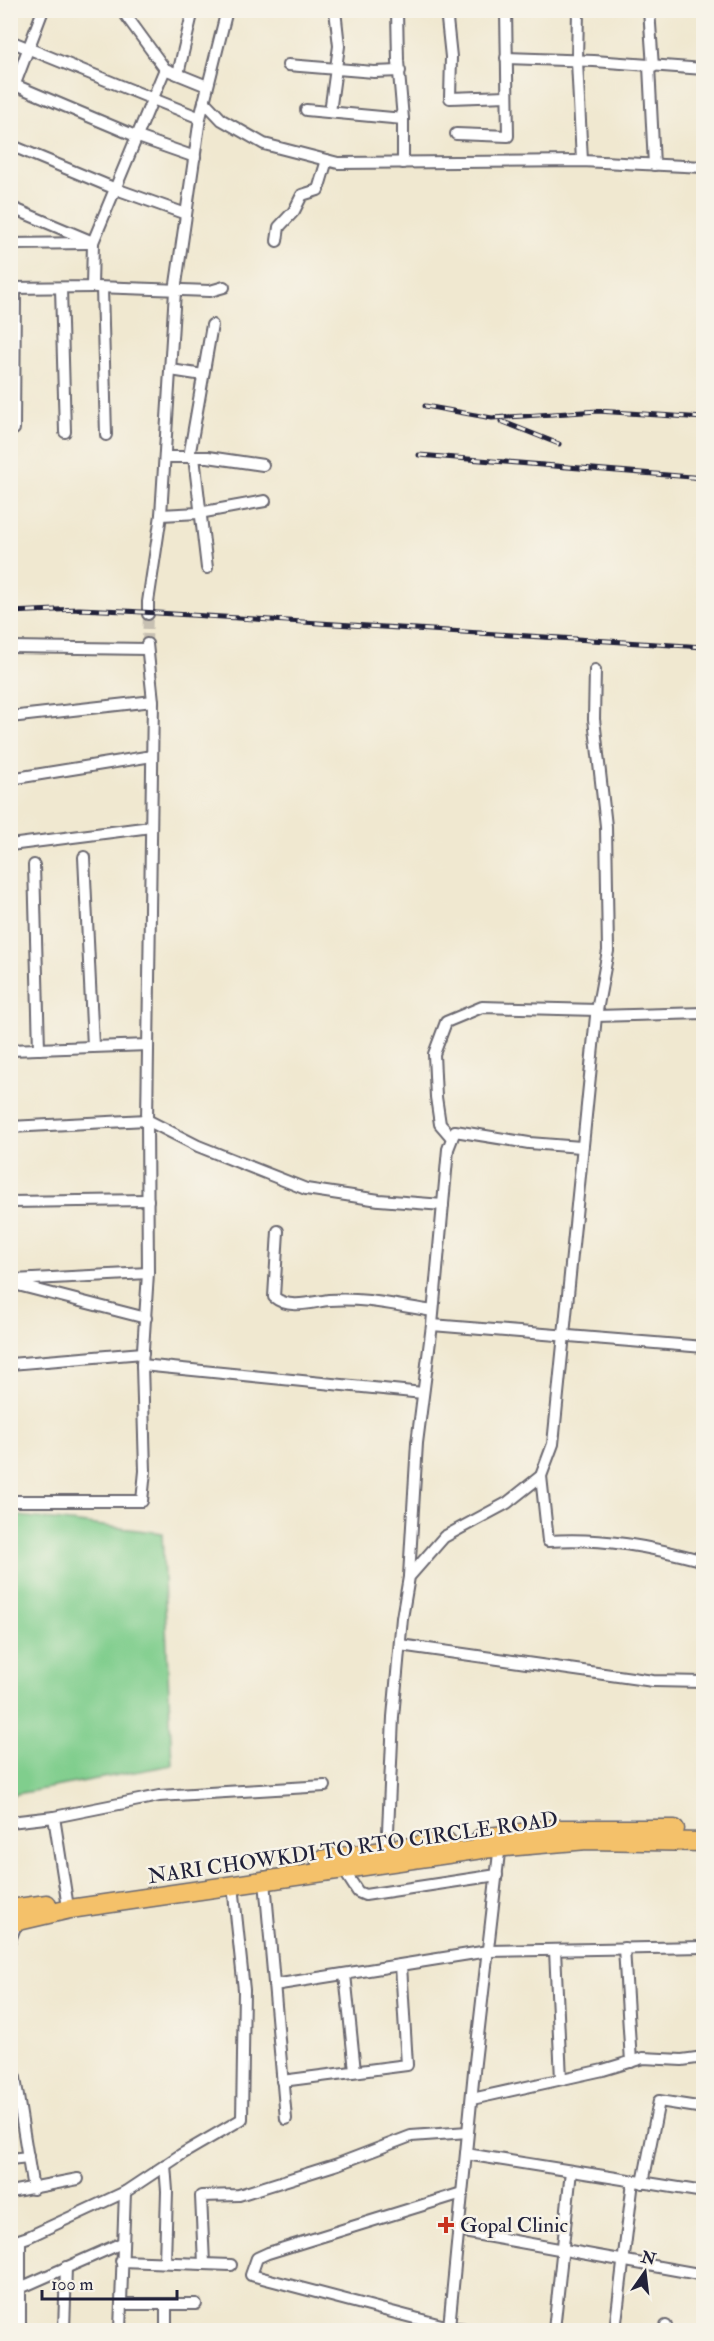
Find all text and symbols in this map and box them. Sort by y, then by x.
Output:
street label: NARI CHOWKDI TO RTO CIRCLE ROAD [146,1806,560,1890]
place label: Gopal Clinic [460,2212,568,2239]
marker: Gopal Clinic [437,2216,455,2234]
north arrow [615,2242,675,2302]
text: N [638,2247,658,2270]
scale bar [42,2263,177,2301]
text: 100 m [51,2273,94,2296]

